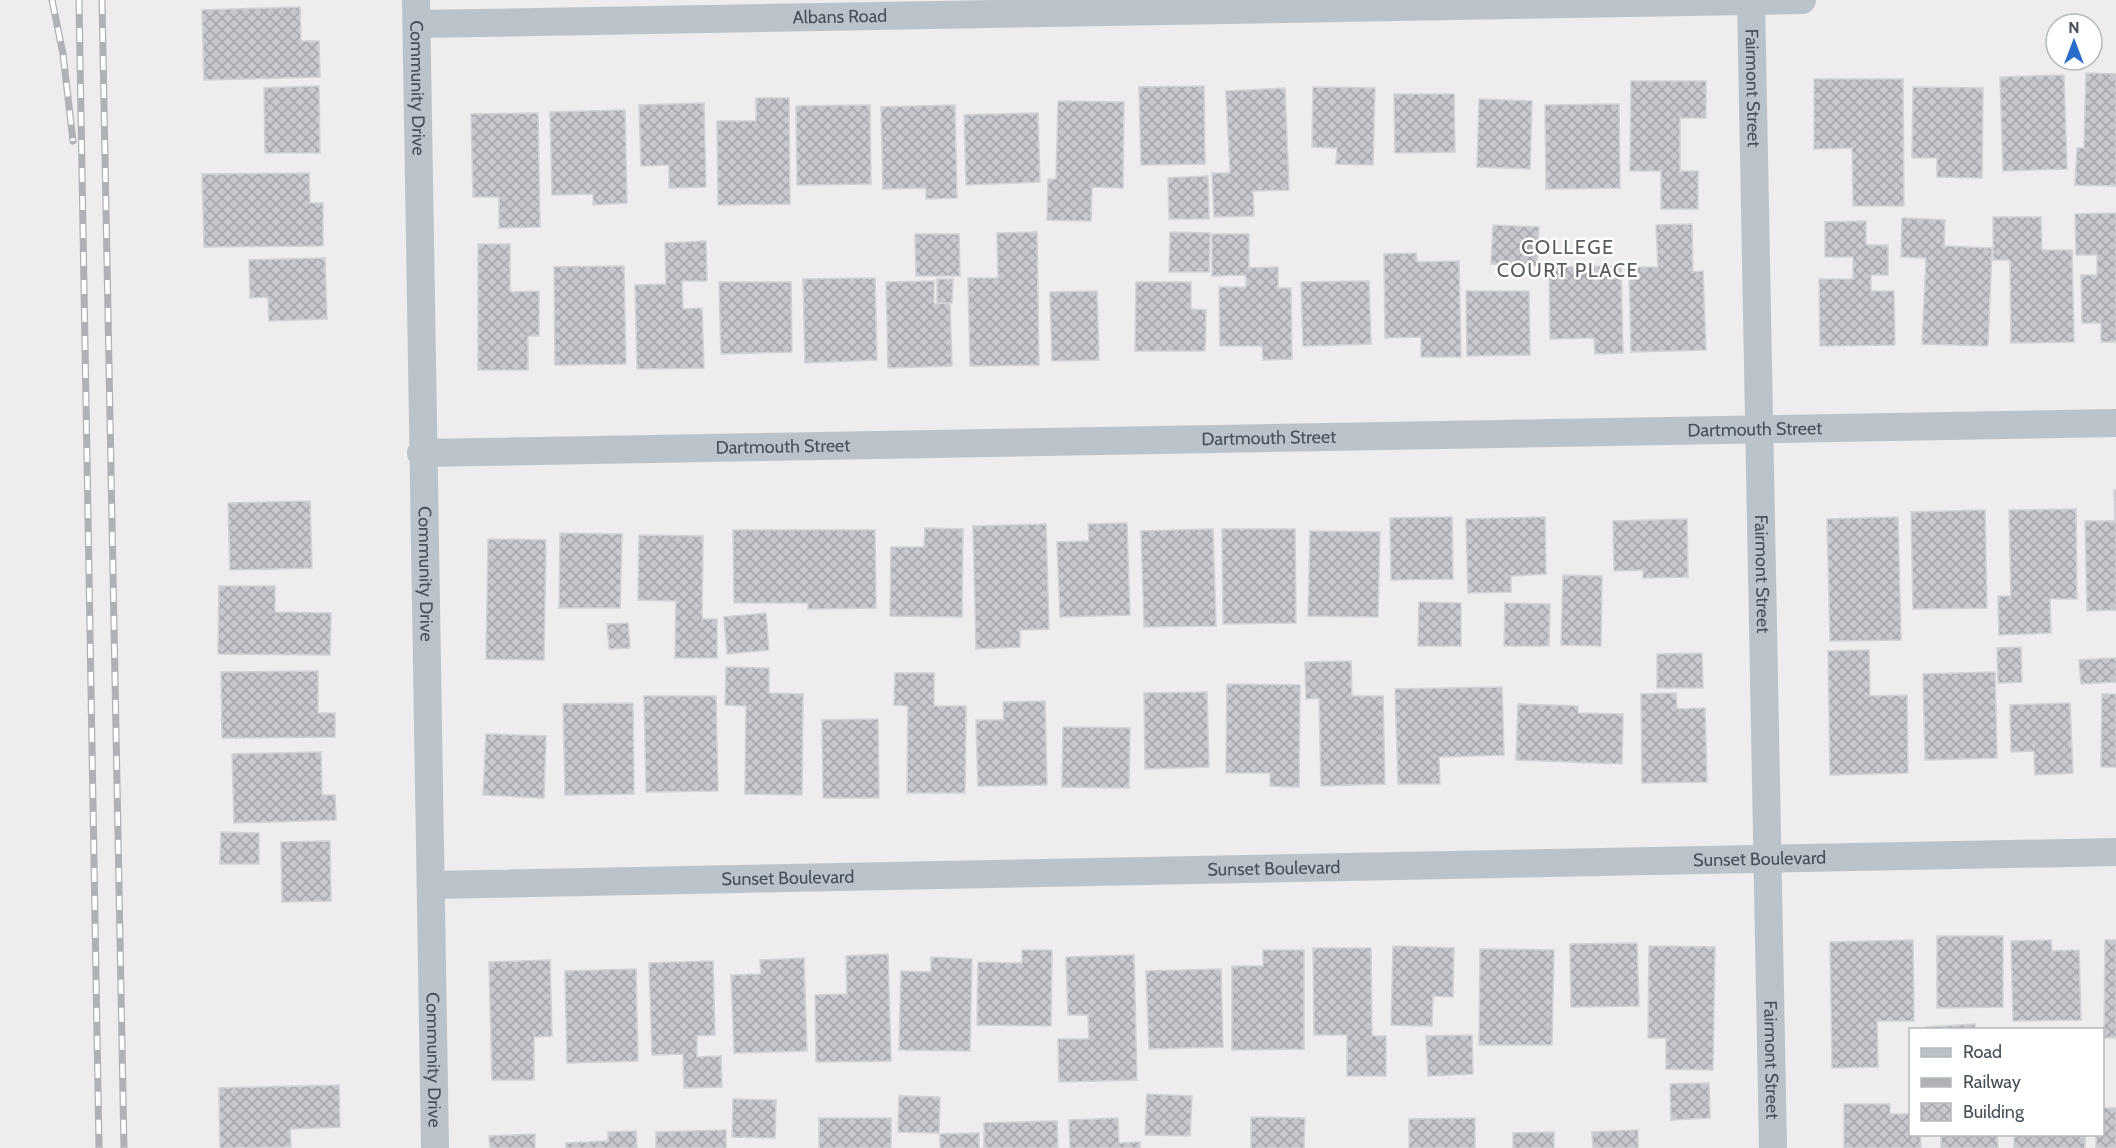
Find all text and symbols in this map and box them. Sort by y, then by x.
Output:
street label: Albans Road [793,5,887,28]
north arrow [2044,12,2104,72]
text: N [2068,18,2080,37]
street label: Community Drive [405,20,430,156]
street label: Fairmont Street [1741,28,1765,148]
district label: COLLEGE COURT PLACE [1497,235,1639,282]
street label: Dartmouth Street [1687,417,1822,442]
street label: Dartmouth Street [1201,426,1336,450]
street label: Dartmouth Street [715,434,850,459]
street label: Community Drive [413,506,438,642]
street label: Fairmont Street [1750,514,1774,633]
street label: Sunset Boulevard [1693,847,1826,871]
street label: Sunset Boulevard [1207,856,1341,881]
street label: Sunset Boulevard [721,866,855,890]
street label: Community Drive [421,992,446,1128]
street label: Fairmont Street [1759,1000,1783,1119]
legend [1909,1028,2104,1136]
text: Road [1963,1041,2002,1063]
text: Railway [1963,1071,2021,1093]
text: Building [1963,1101,2025,1123]

